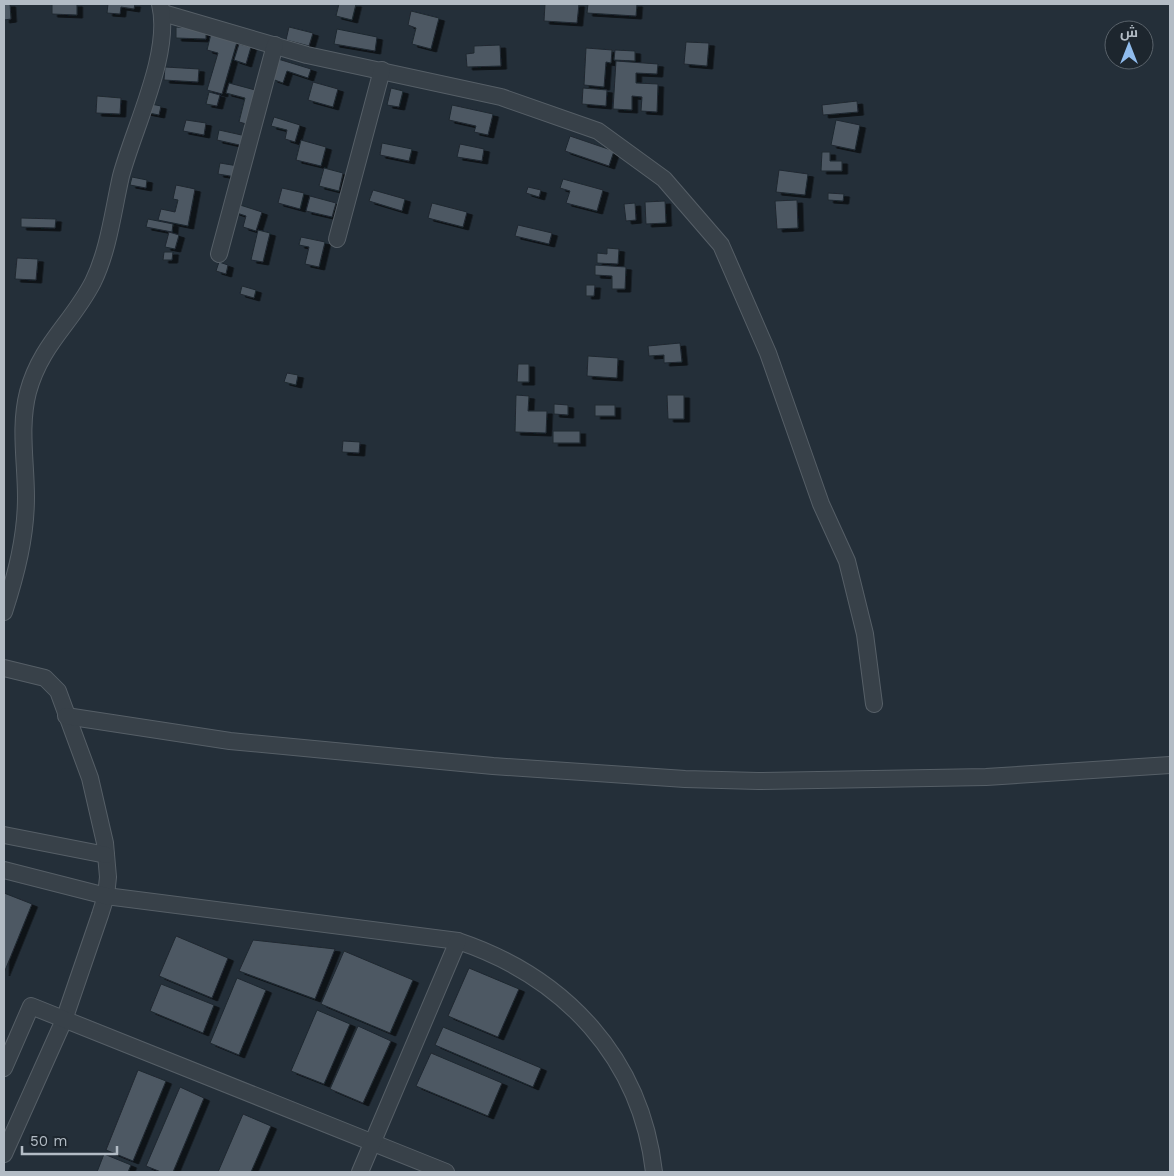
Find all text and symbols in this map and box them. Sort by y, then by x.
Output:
north arrow [1104,20,1154,70]
text: ش [1120,24,1138,41]
scale bar [22,1124,118,1156]
text: 50 m [30,1132,67,1150]

